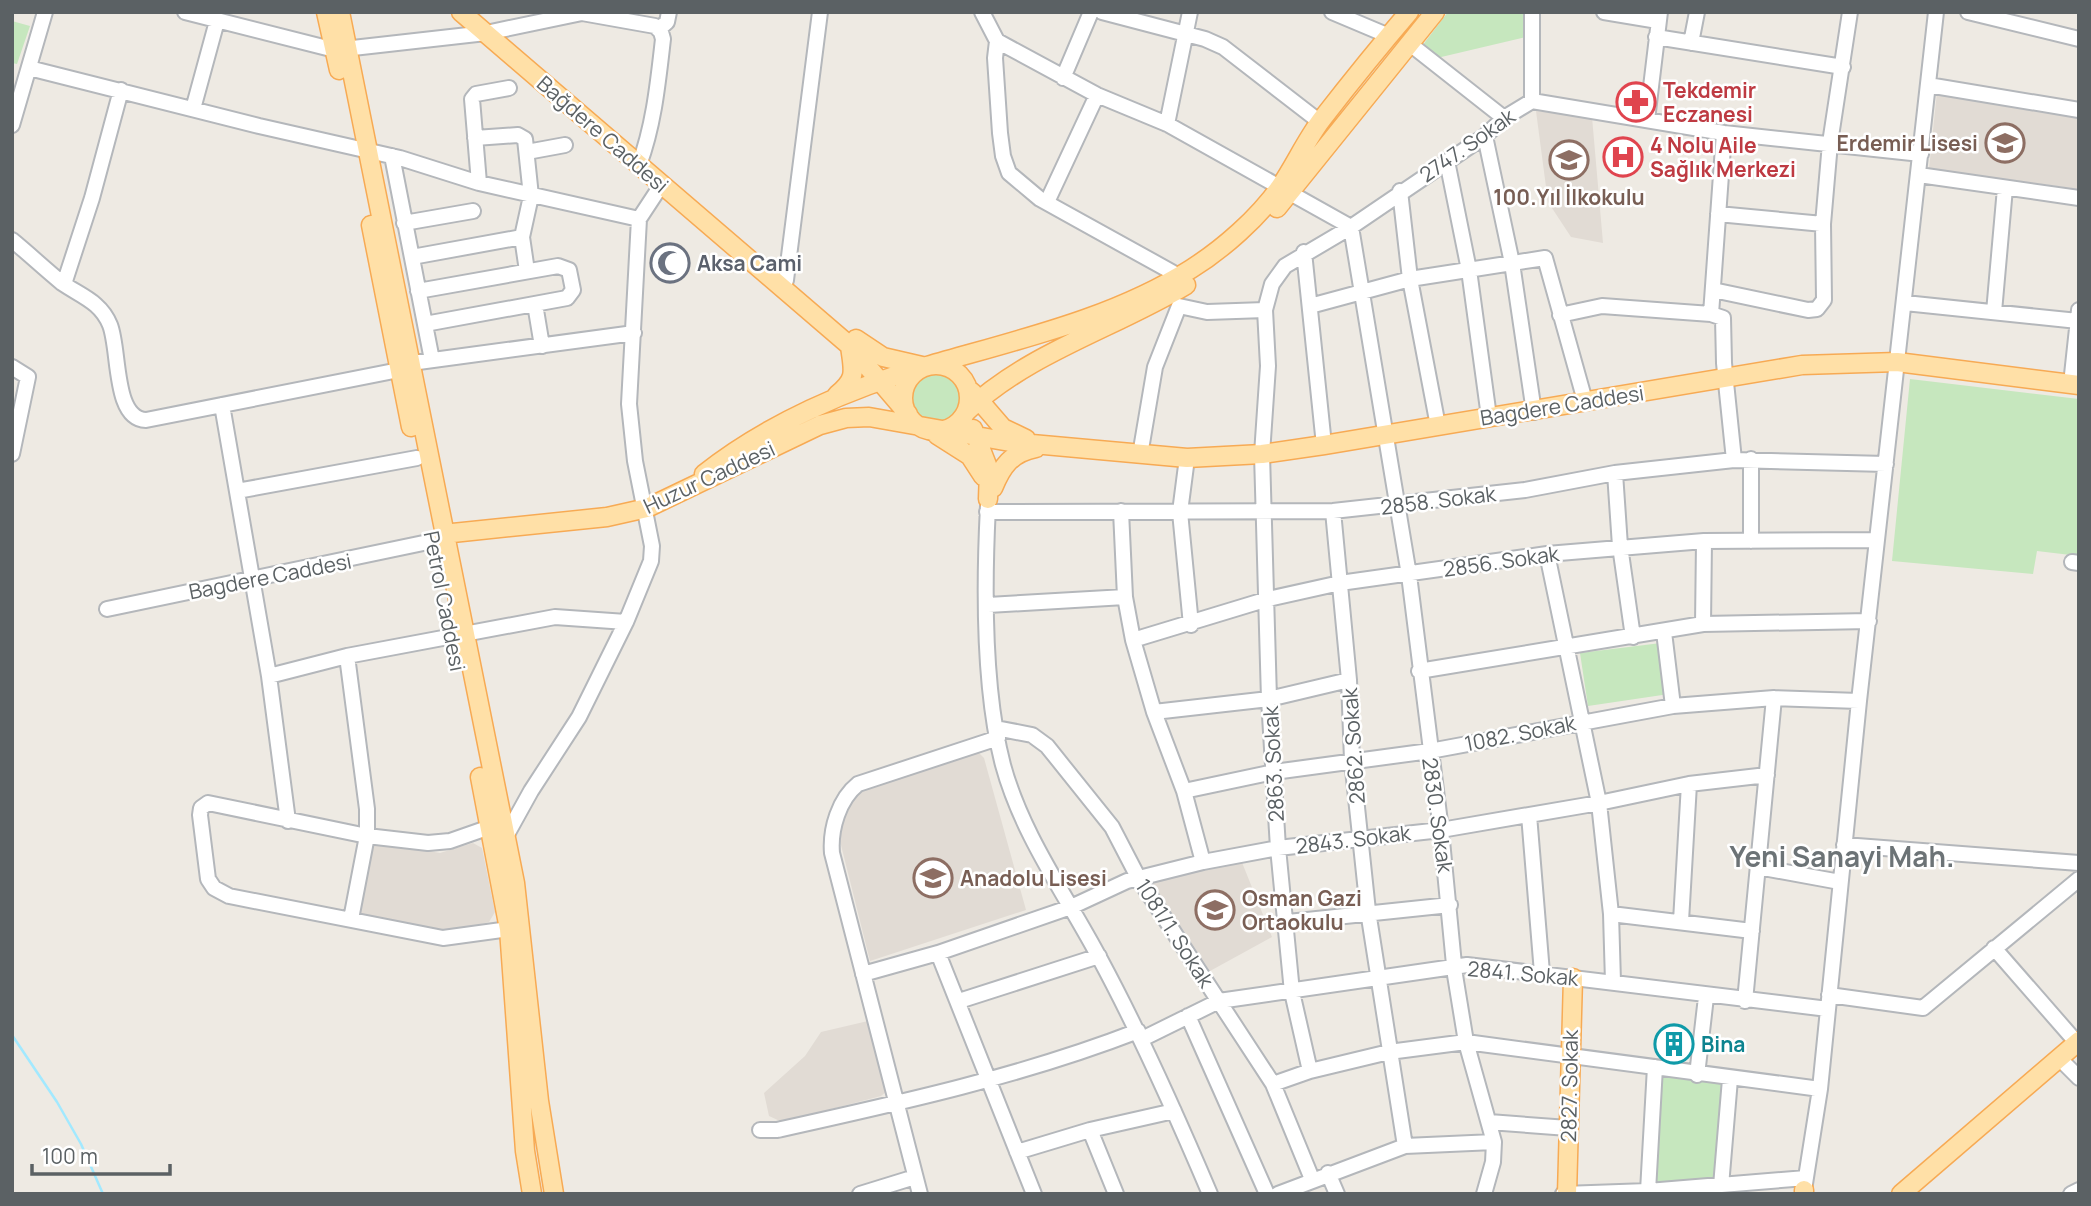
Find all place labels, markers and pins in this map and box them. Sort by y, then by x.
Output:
place label: Tekdemir Eczanesi [1663,76,1756,128]
pharmacy icon: Tekdemir Eczanesi [1615,81,1657,123]
school or university icon: Erdemir Lisesi [1984,122,2026,164]
place label: Erdemir Lisesi [1837,129,1978,157]
place label: 4 Nolu Aile Sağlık Merkezi [1650,131,1796,183]
hospital icon: 4 Nolu Aile Sağlık Merkezi [1602,136,1644,178]
school or university icon: 100.Yıl İlkokulu [1548,139,1590,181]
place label: 100.Yıl İlkokulu [1493,183,1645,211]
mosque icon: Aksa Cami [649,242,691,284]
place label: Aksa Cami [697,249,802,277]
school or university icon: Anadolu Lisesi [912,857,954,899]
place label: Anadolu Lisesi [960,864,1107,892]
place label: Osman Gazi Ortaokulu [1242,884,1362,936]
school or university icon: Osman Gazi Ortaokulu [1194,889,1236,931]
building icon: Bina [1653,1023,1695,1065]
place label: Bina [1701,1030,1745,1058]

